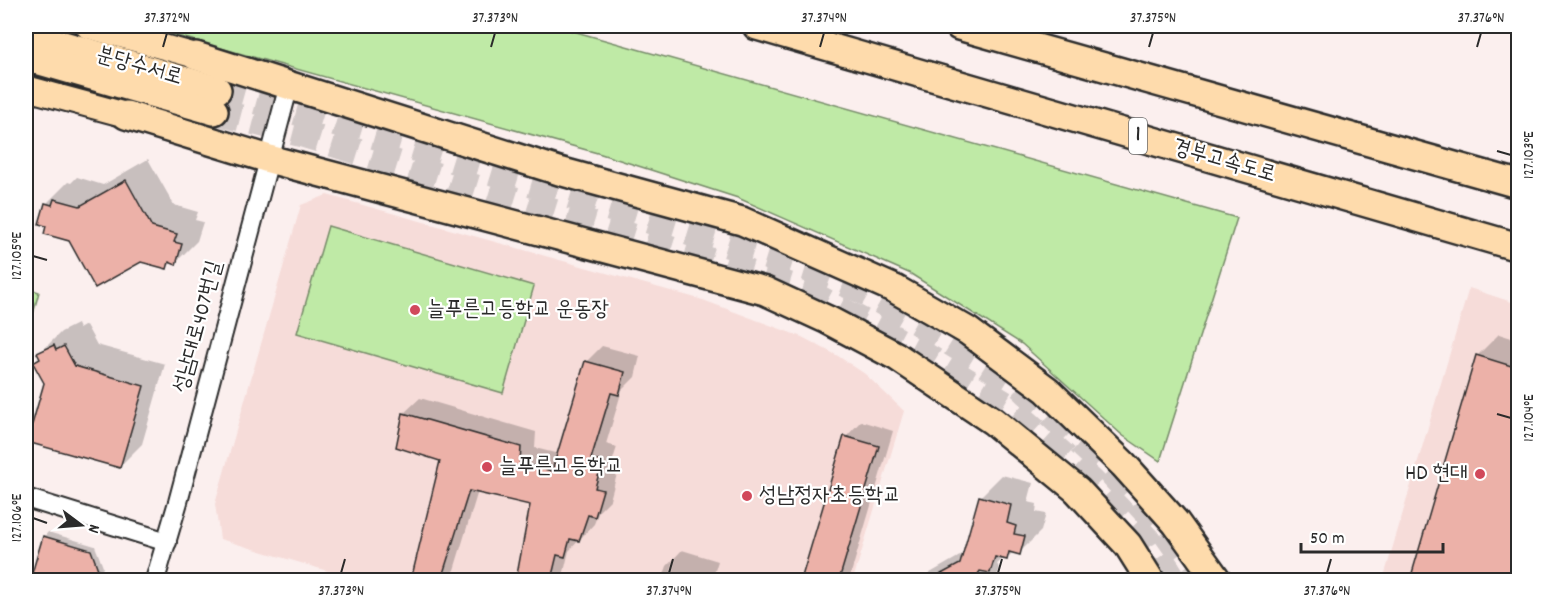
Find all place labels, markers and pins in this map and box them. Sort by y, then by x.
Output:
place label: 늘푸른고등학교 운동장 [427,295,609,326]
marker: 늘푸른고등학교 운동장 [408,303,422,317]
place label: 늘푸른고등학교 [499,452,623,483]
place label: HD 현대 [1405,459,1468,490]
marker: 늘푸른고등학교 [480,460,494,474]
marker: HD 현대 [1473,467,1487,481]
place label: 성남정자초등학교 [759,481,901,512]
marker: 성남정자초등학교 [740,489,754,503]

